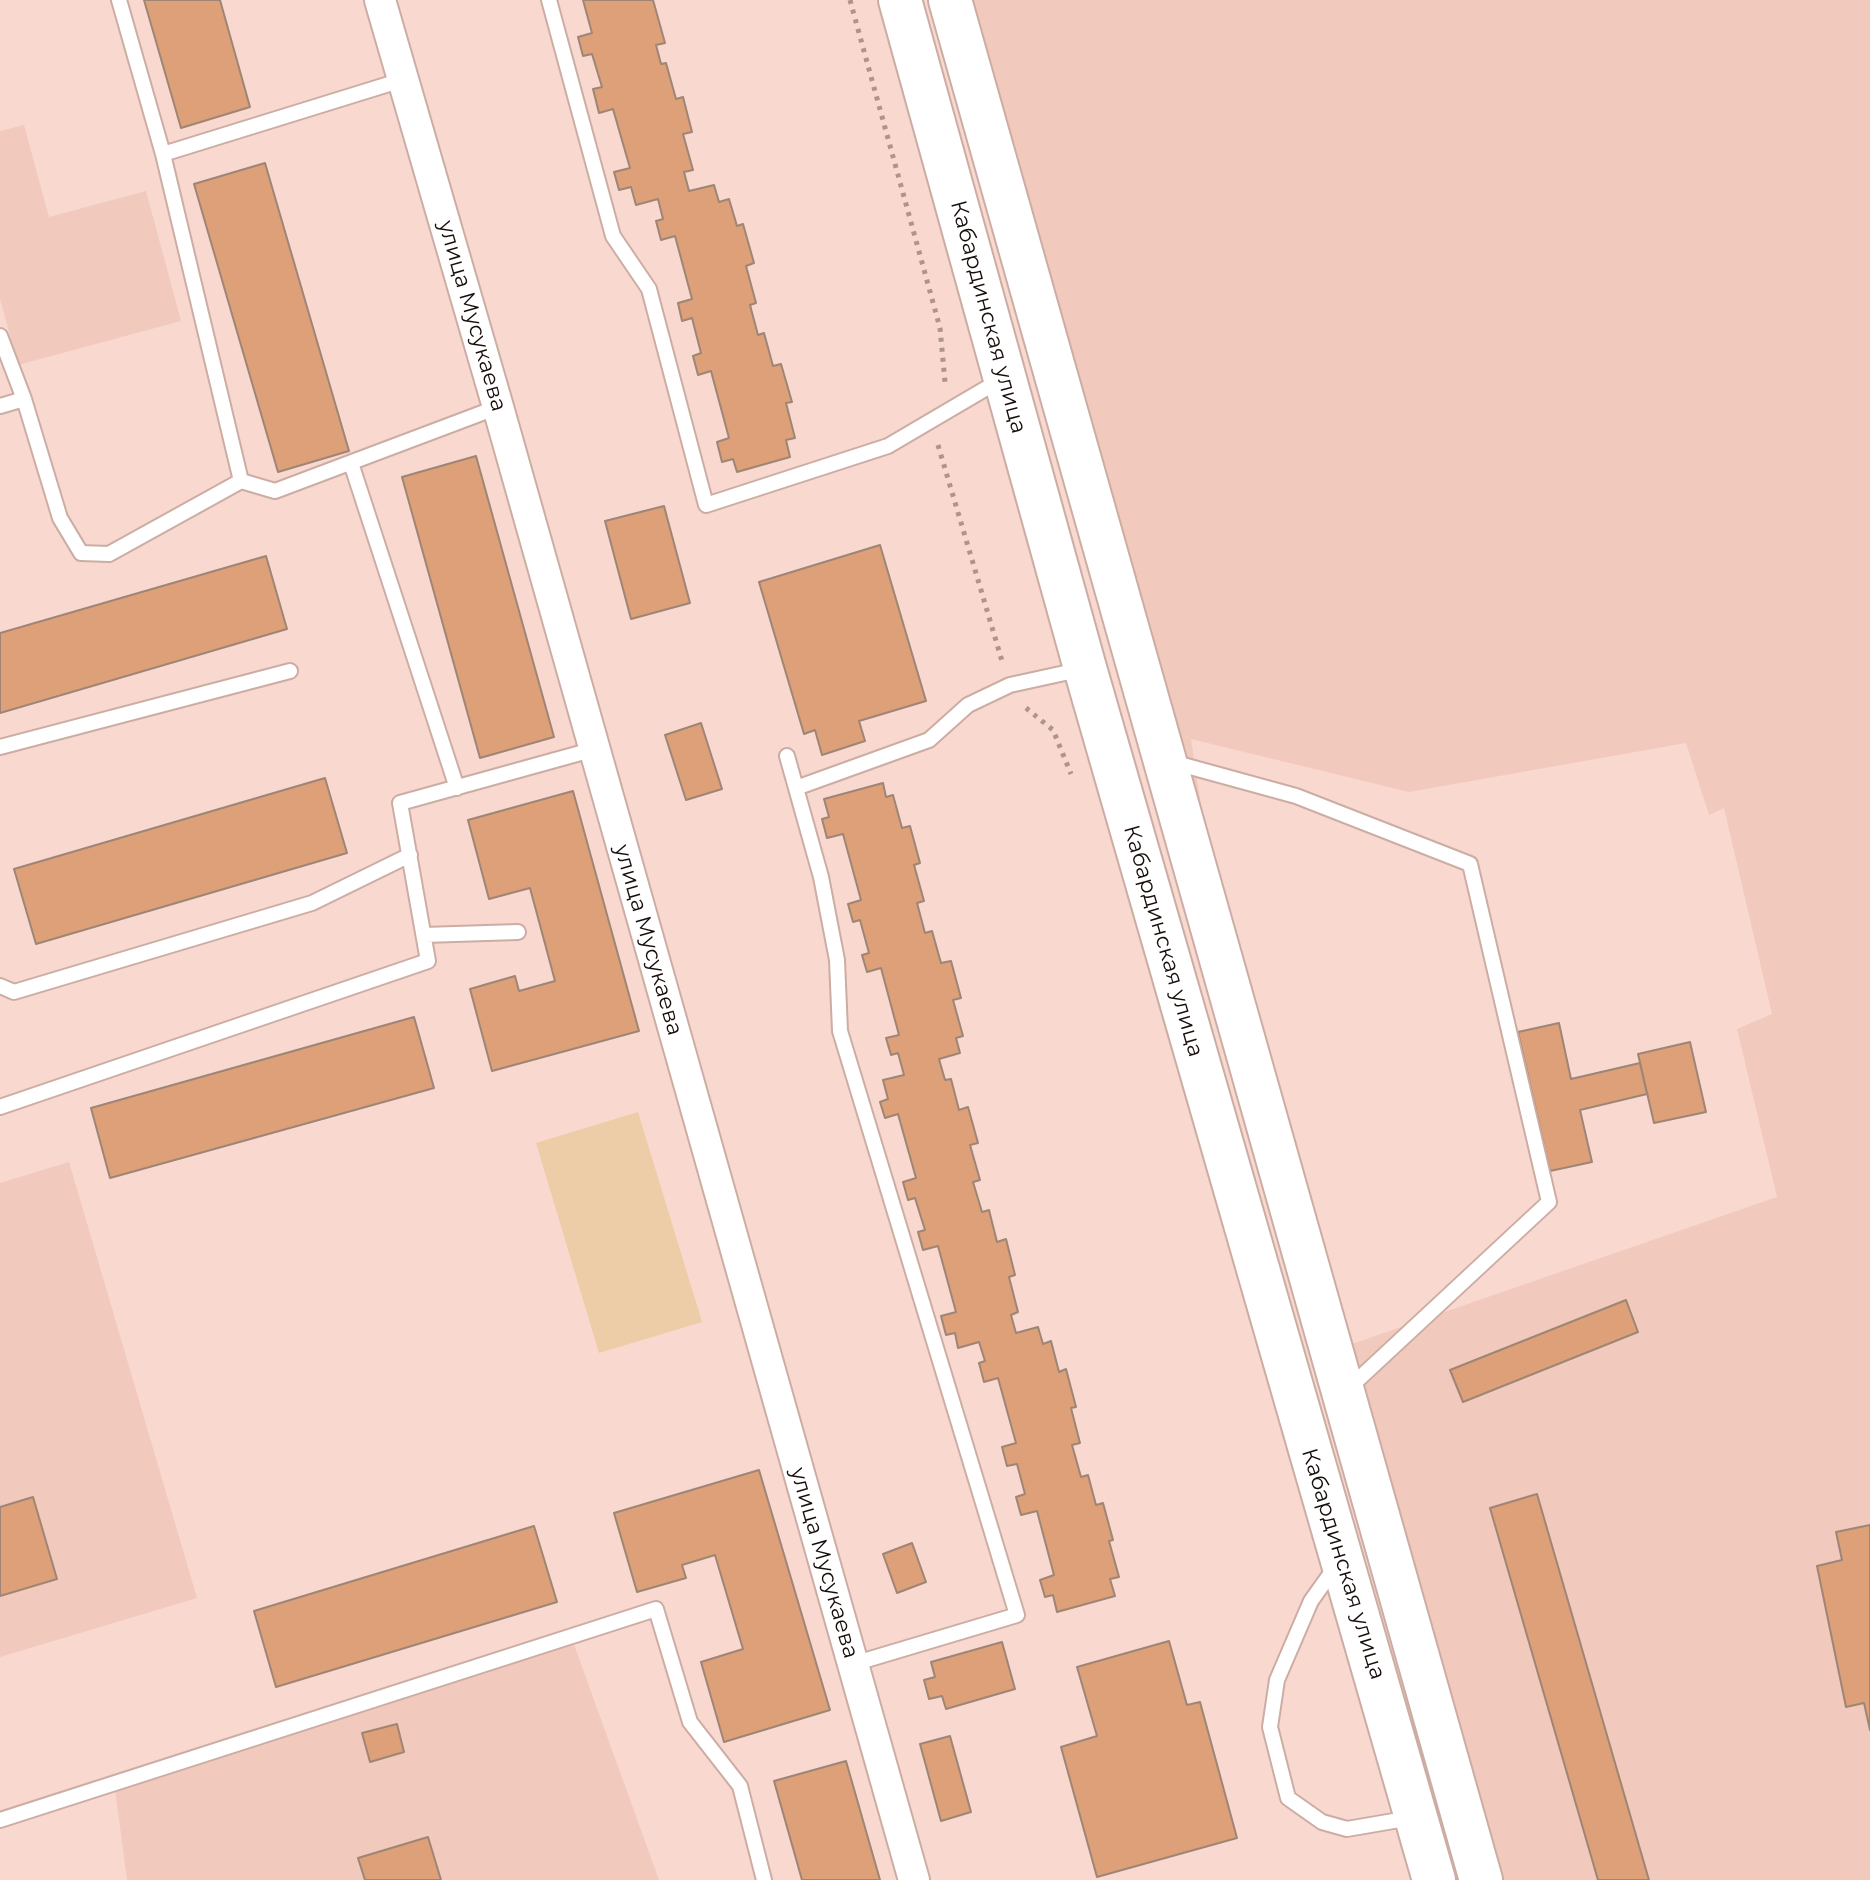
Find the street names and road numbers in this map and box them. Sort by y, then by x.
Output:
street label: Кабардинская улица [944,198,1032,436]
street label: улица Мусукаева [432,218,512,414]
street label: Кабардинская улица [1117,822,1209,1060]
street label: улица Мусукаева [608,842,688,1038]
street label: Кабардинская улица [1295,1445,1391,1683]
street label: улица Мусукаева [784,1465,864,1661]

